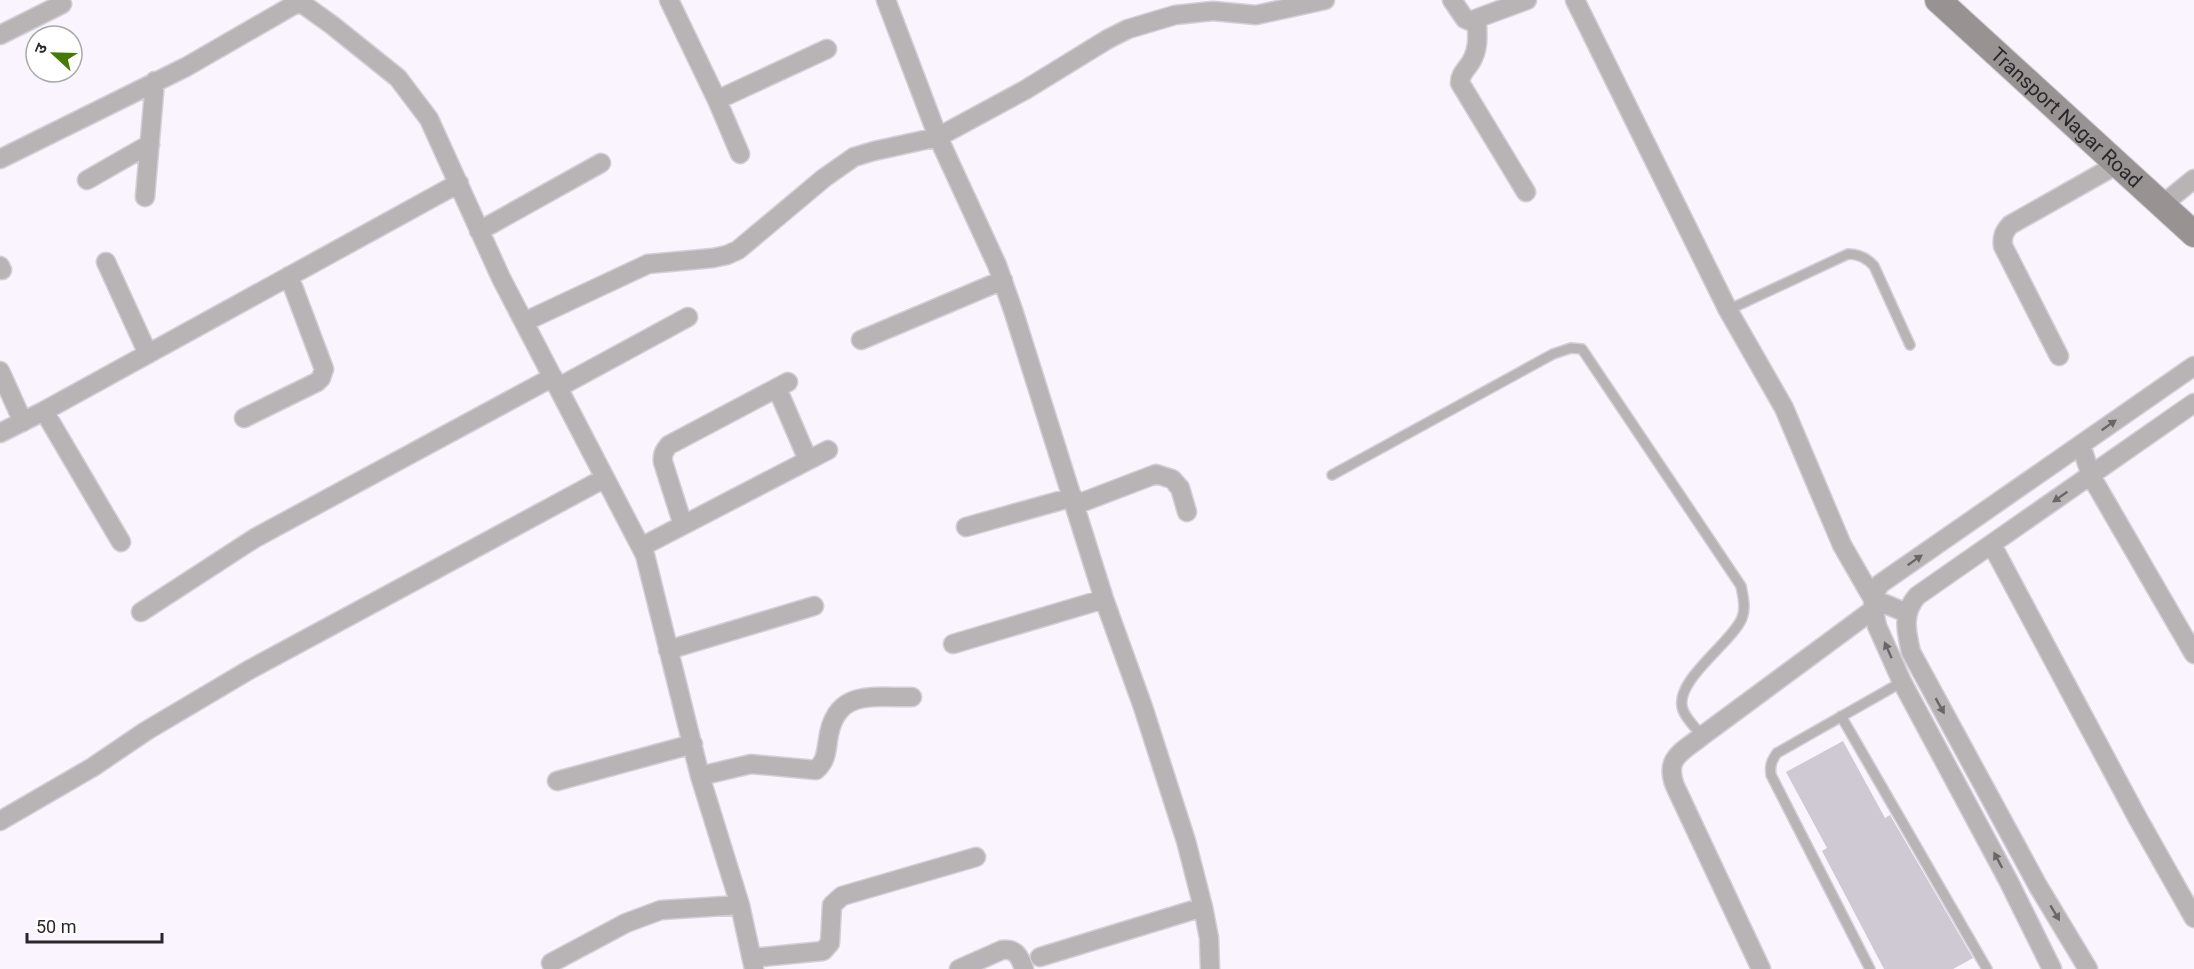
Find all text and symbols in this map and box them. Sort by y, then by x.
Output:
north arrow [24,24,84,84]
text: उ [30,40,51,56]
street label: Transport Nagar Road [1986,42,2147,192]
one-way arrow [2101,420,2117,431]
one-way arrow [2053,491,2069,503]
one-way arrow [1906,554,1922,566]
one-way arrow [1883,641,1893,659]
one-way arrow [1935,697,1945,714]
one-way arrow [1993,851,2003,868]
one-way arrow [2049,905,2060,921]
scale bar [27,906,162,944]
text: 50 m [36,916,76,937]

